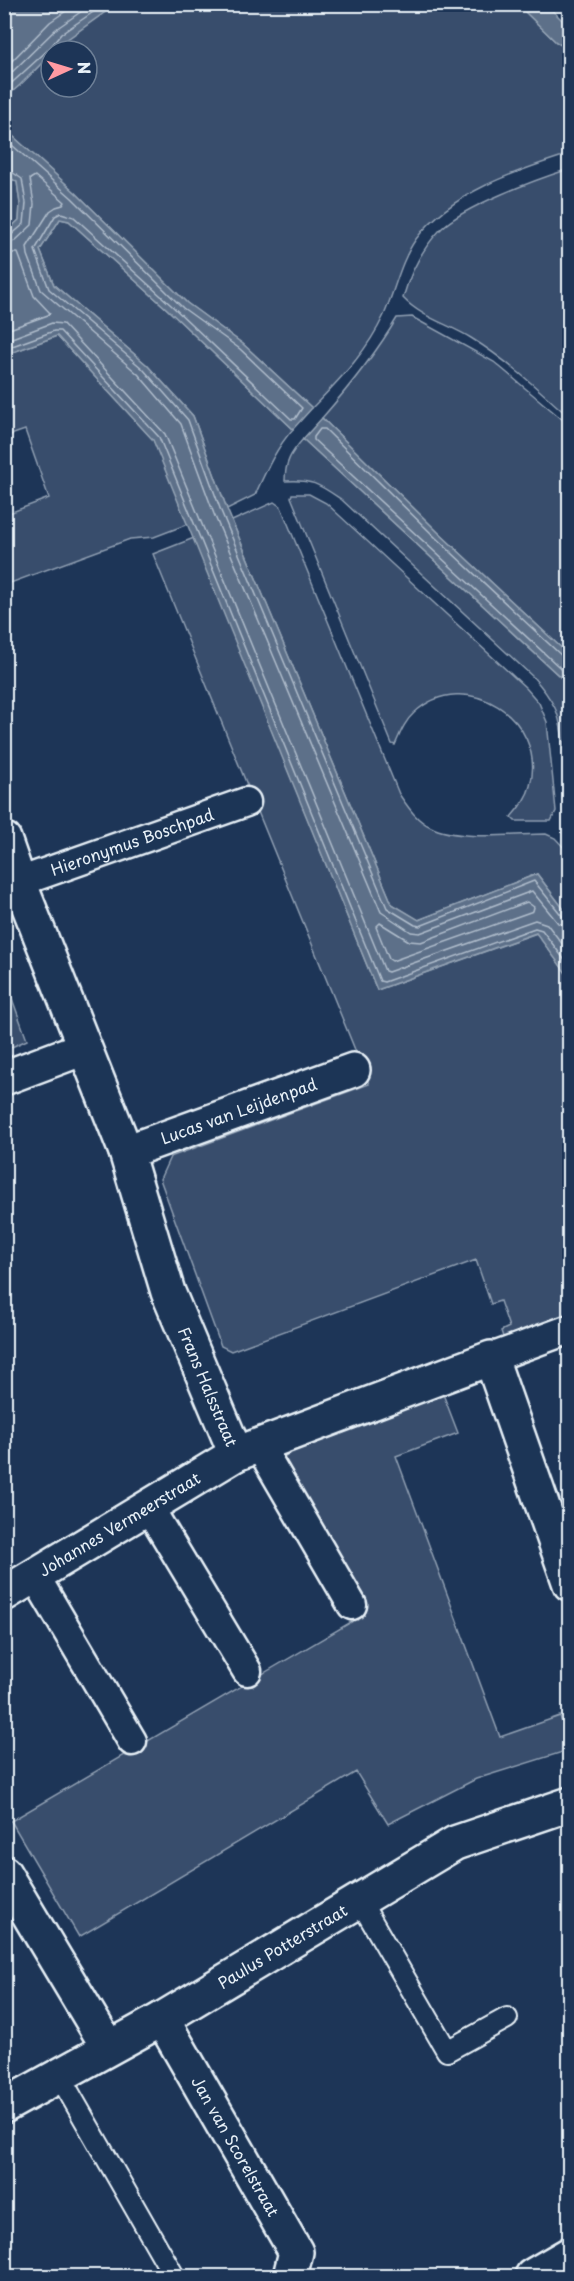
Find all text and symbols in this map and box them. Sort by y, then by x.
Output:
north arrow [39,39,99,99]
text: N [73,61,97,75]
street label: Hieronymus Boschpad [47,801,217,881]
street label: Lucas van Leijdenpad [157,1071,320,1149]
street label: Frans Halsstraat [173,1323,245,1450]
street label: Johannes Vermeerstraat [34,1465,205,1581]
street label: Paulus Potterstraat [213,1897,352,1994]
street label: Jan van Scorelstraat [186,2071,286,2220]

